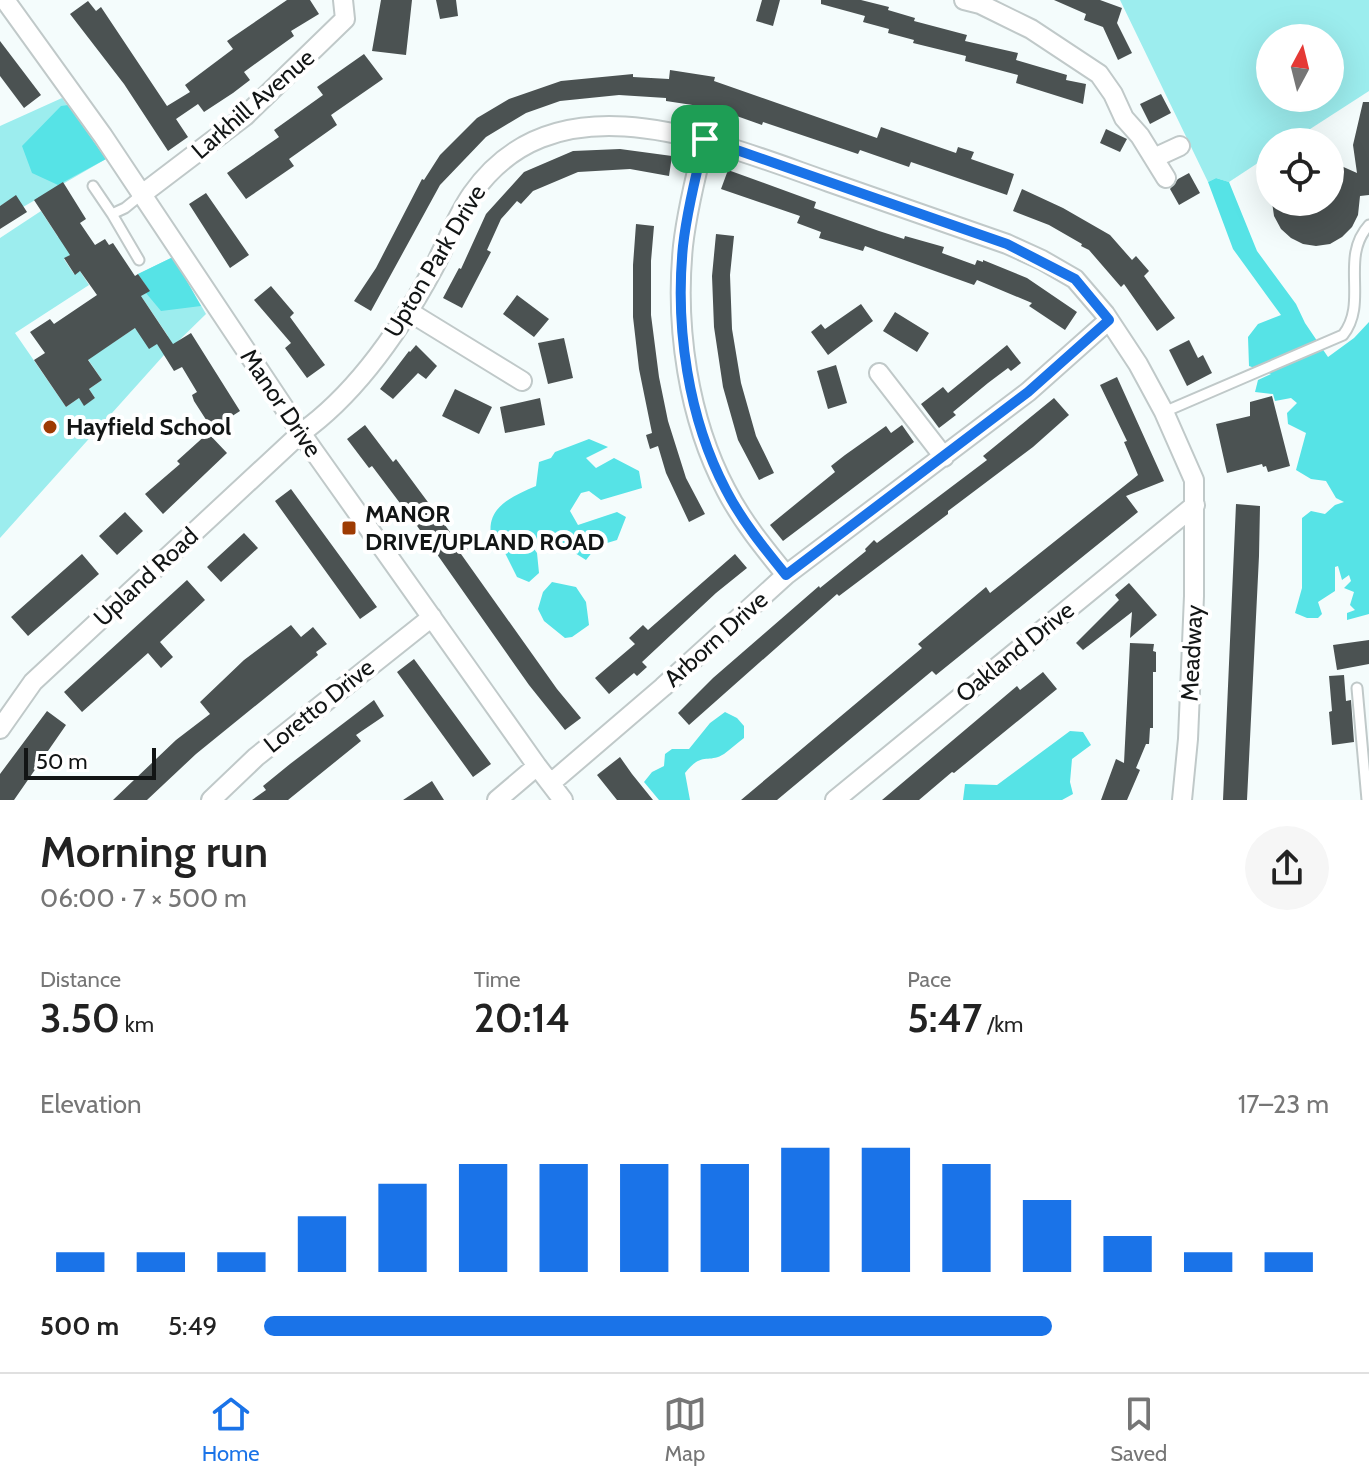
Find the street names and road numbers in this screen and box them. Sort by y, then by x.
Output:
street label: Larkhill Avenue [185,43,320,165]
street label: Upton Park Drive [378,179,491,342]
street label: Manor Drive [235,343,328,462]
street label: Upland Road [88,521,204,632]
street label: Arborn Drive [658,585,773,693]
street label: Oakland Drive [950,595,1080,708]
street label: Meadway [1174,604,1209,702]
street label: Loretto Drive [258,652,380,759]

